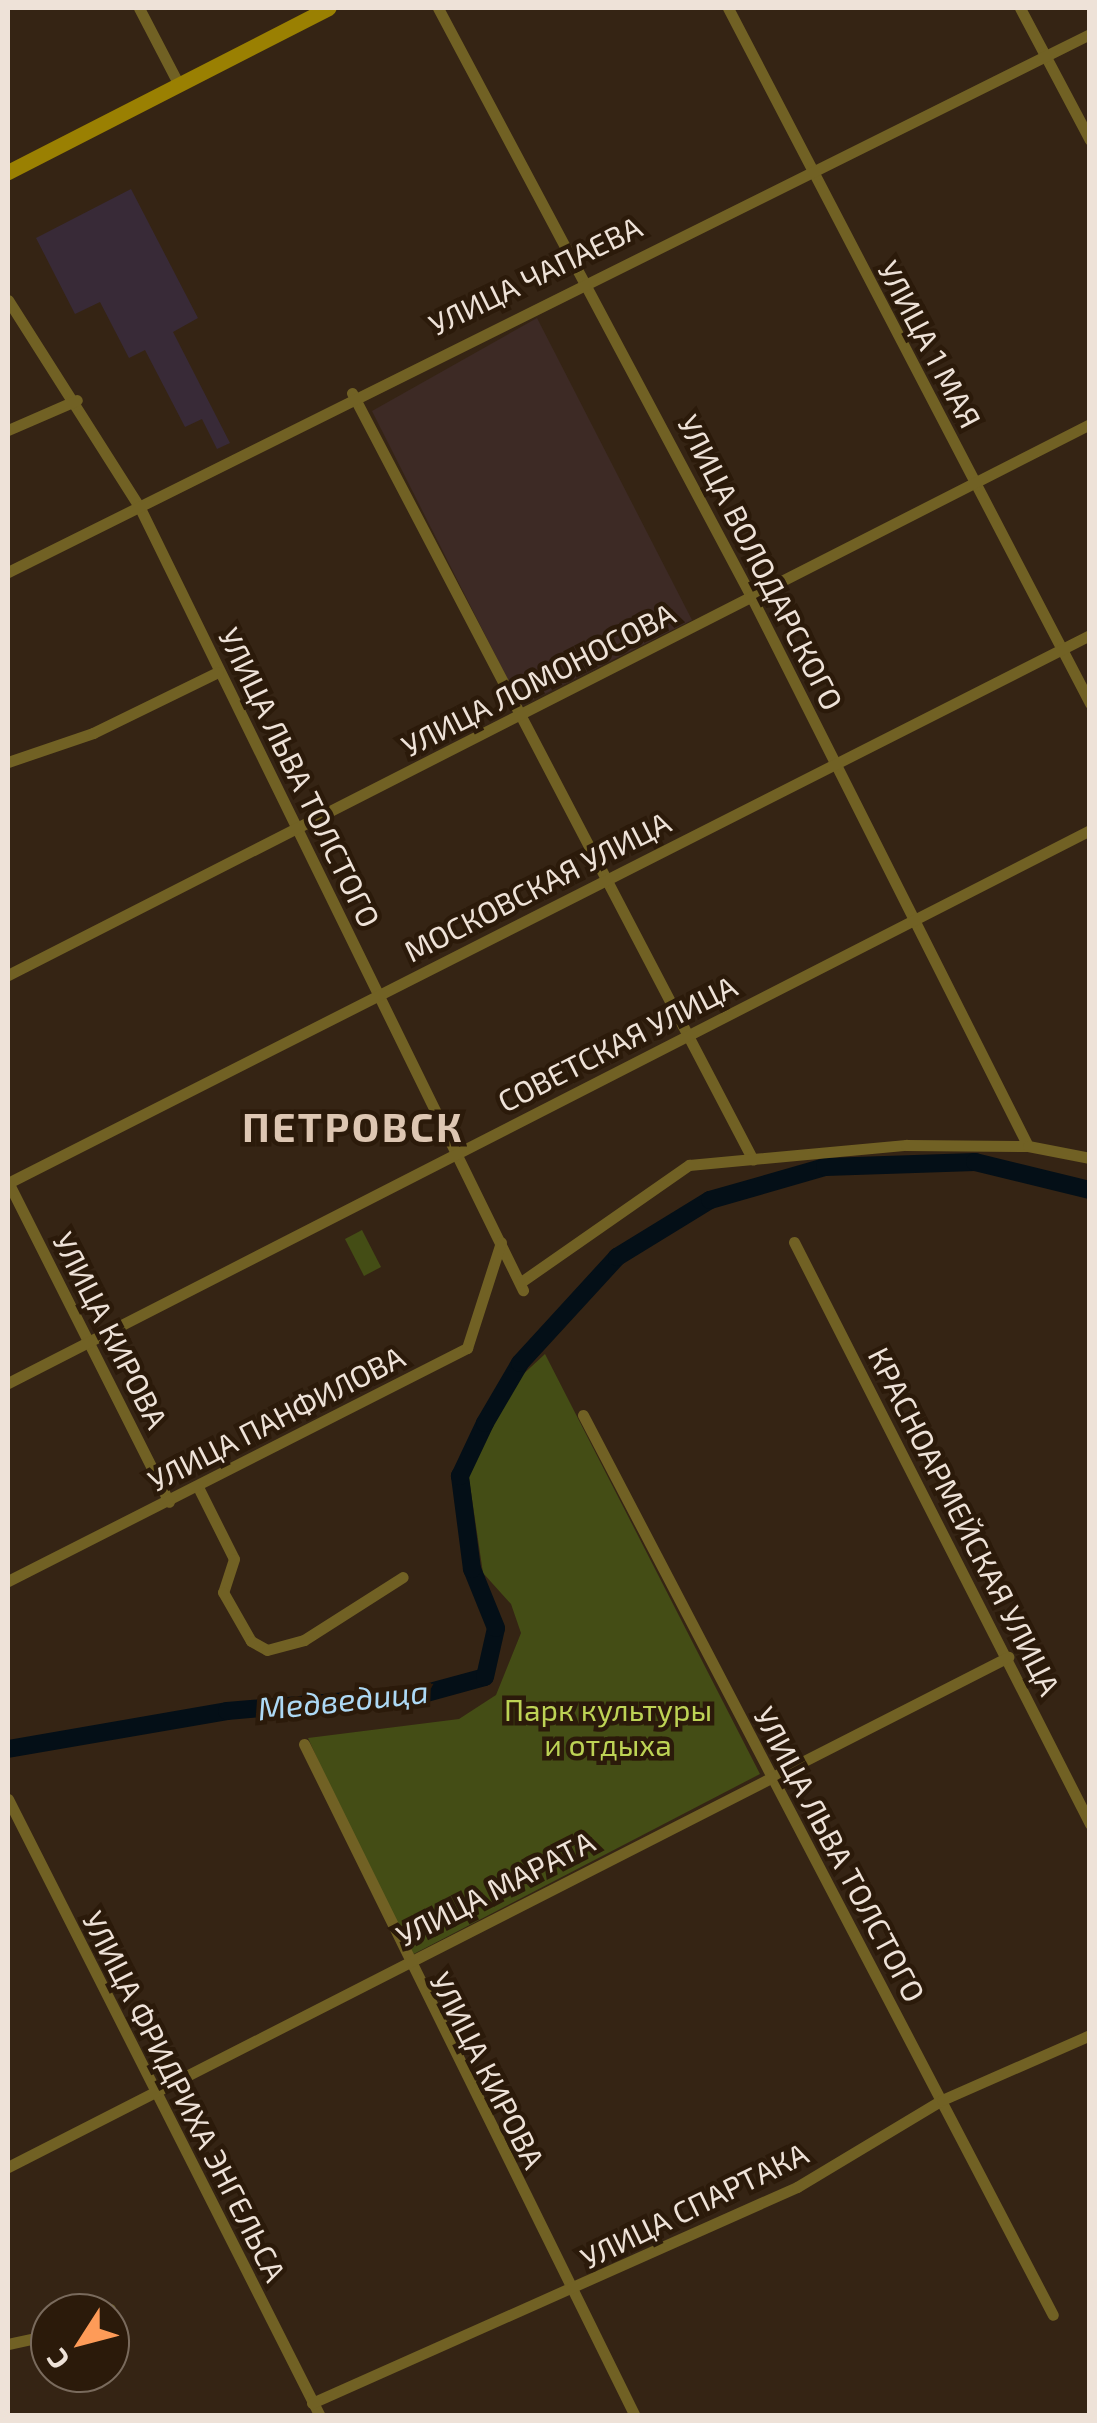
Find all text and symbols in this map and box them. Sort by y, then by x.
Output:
street label: УЛИЦА ЧАПАЕВА [423,208,647,342]
street label: УЛИЦА 1 МАЯ [871,254,989,434]
street label: УЛИЦА ВОЛОДАРСКОГО [671,408,851,716]
street label: УЛИЦА ЛОМОНОСОВА [395,594,681,764]
street label: УЛИЦА ЛЬВА ТОЛСТОГО [212,621,388,933]
street label: МОСКОВСКАЯ УЛИЦА [398,803,676,969]
street label: СОВЕТСКАЯ УЛИЦА [492,967,742,1119]
district label: ПЕТРОВСК [242,1102,464,1150]
street label: УЛИЦА КИРОВА [46,1226,176,1434]
street label: УЛИЦА ПАНФИЛОВА [142,1338,410,1498]
street label: КРАСНОАРМЕЙСКАЯ УЛИЦА [861,1341,1069,1701]
water label: Медведица [256,1671,430,1727]
park label: Парк культуры и отдыха [504,1691,712,1762]
street label: УЛИЦА ЛЬВА ТОЛСТОГО [747,1700,933,2008]
street label: УЛИЦА МАРАТА [390,1823,600,1953]
street label: УЛИЦА ФРИДРИХА ЭНГЕЛЬСА [76,1905,294,2287]
street label: УЛИЦА КИРОВА [423,1966,553,2174]
street label: УЛИЦА СПАРТАКА [575,2134,813,2276]
north arrow [30,2293,130,2393]
text: С [39,2343,76,2376]

